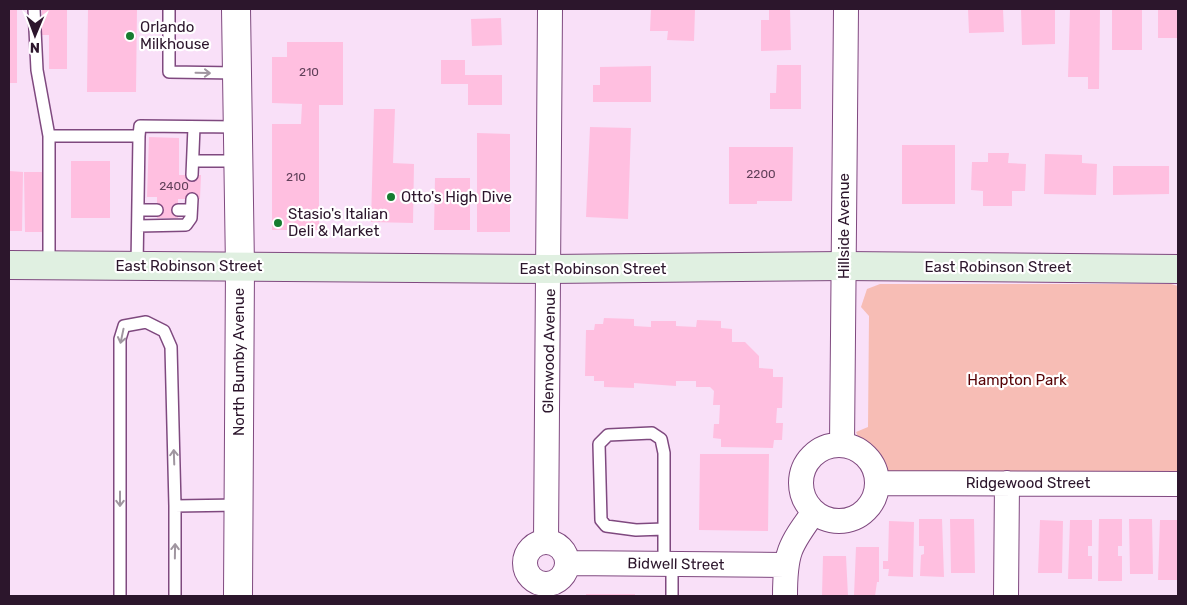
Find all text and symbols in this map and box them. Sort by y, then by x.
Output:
north arrow [10,10,60,60]
place label: Orlando Milkhouse [140,18,210,53]
marker: Orlando Milkhouse [124,30,136,42]
text: N [30,39,40,56]
house number: 210 [299,65,319,79]
one-way arrow [194,68,211,78]
house number: 2200 [746,167,776,181]
house number: 210 [286,170,306,184]
street label: Hillside Avenue [835,173,853,279]
house number: 2400 [159,179,189,193]
place label: Otto's High Dive [401,188,512,206]
marker: Otto's High Dive [385,191,397,203]
place label: Stasio's Italian Deli & Market [288,205,388,240]
marker: Stasio's Italian Deli & Market [272,217,284,229]
street label: East Robinson Street [116,257,263,275]
street label: East Robinson Street [925,258,1072,276]
street label: East Robinson Street [520,260,667,278]
street label: North Bumby Avenue [230,288,248,436]
street label: Glenwood Avenue [539,288,559,414]
one-way arrow [117,328,126,344]
park label: Hampton Park [967,371,1067,389]
one-way arrow [169,450,179,466]
street label: Ridgewood Street [966,474,1090,492]
one-way arrow [115,490,125,506]
one-way arrow [170,543,180,560]
street label: Bidwell Street [627,554,725,574]

